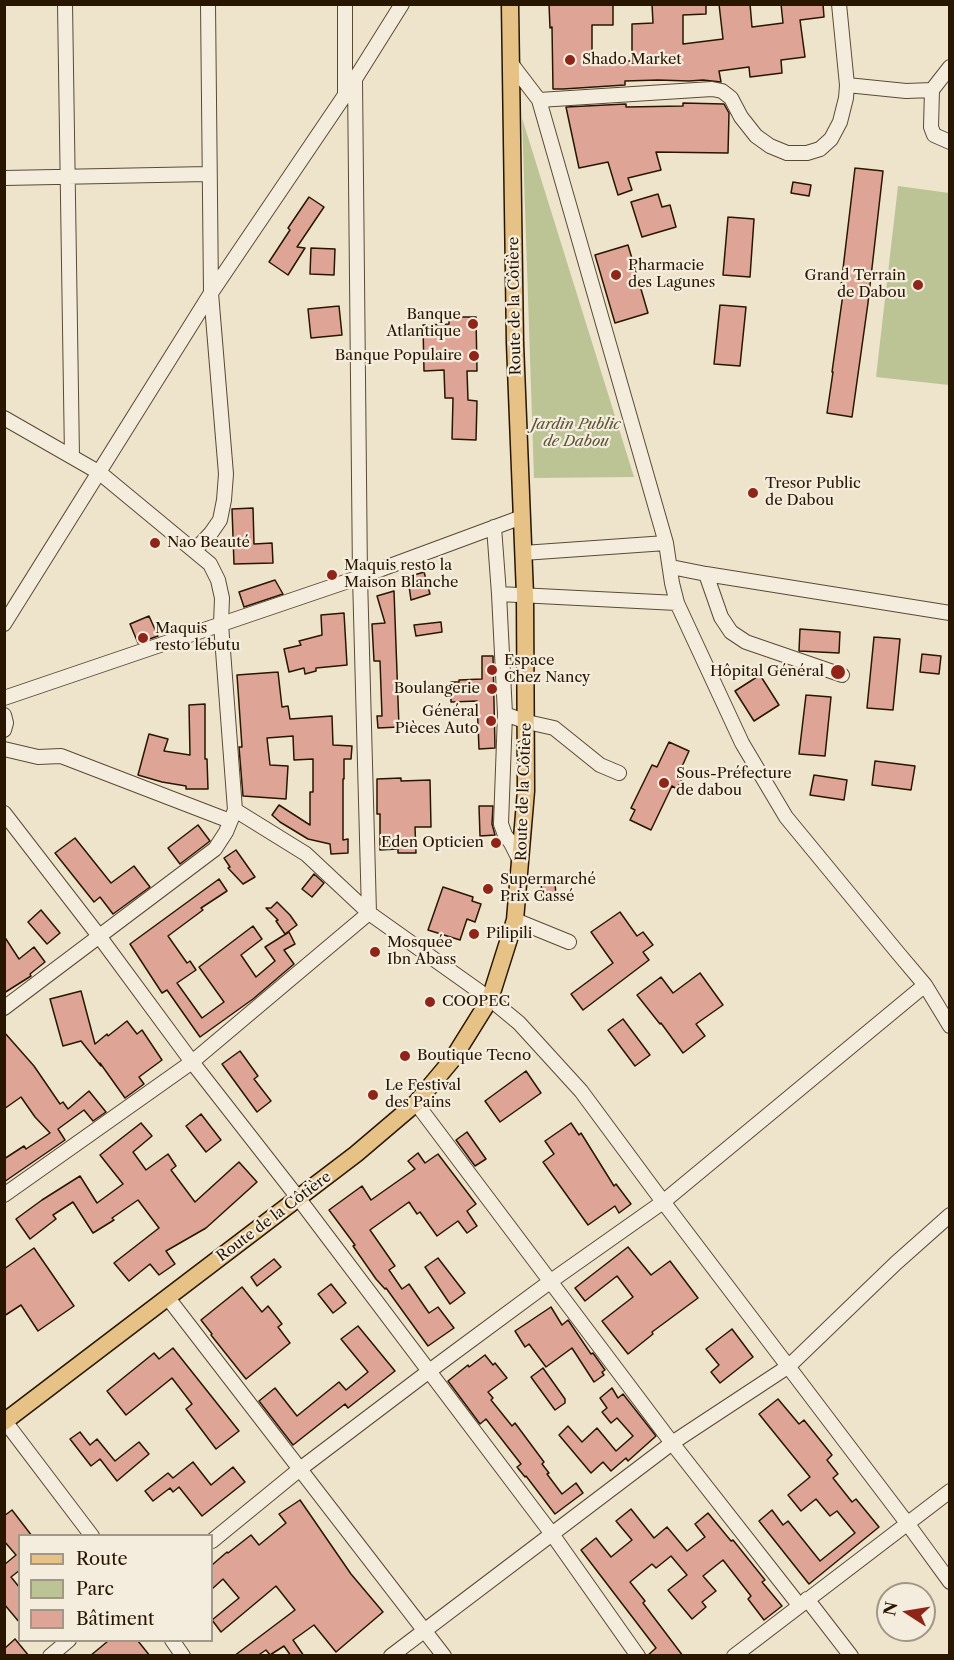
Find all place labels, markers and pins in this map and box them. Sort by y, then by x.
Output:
place label: Shado Market [582,51,682,69]
marker: Shado Market [563,53,577,67]
place label: Pharmacie des Lagunes [628,257,715,292]
place label: Grand Terrain de Dabou [805,267,906,302]
marker: Pharmacie des Lagunes [609,268,623,282]
marker: Grand Terrain de Dabou [911,278,925,292]
place label: Banque Atlantique [386,306,461,341]
marker: Banque Atlantique [466,317,480,331]
place label: Banque Populaire [335,347,462,365]
marker: Banque Populaire [467,349,481,363]
place label: Tresor Public de Dabou [765,475,861,510]
marker: Tresor Public de Dabou [746,486,760,500]
place label: Nao Beauté [167,534,250,552]
marker: Nao Beauté [148,536,162,550]
place label: Maquis resto la Maison Blanche [344,557,458,592]
marker: Maquis resto la Maison Blanche [325,568,339,582]
place label: Maquis resto lebutu [155,620,240,655]
marker: Maquis resto lebutu [136,631,150,645]
place label: Espace Chez Nancy [504,652,590,687]
marker: Espace Chez Nancy [485,663,499,677]
place label: Hôpital Général [710,663,824,681]
marker: Hôpital Général [829,663,847,681]
place label: Boulangerie [394,680,480,698]
marker: Boulangerie [485,682,499,696]
place label: Général Pièces Auto [395,703,479,738]
marker: Général Pièces Auto [484,714,498,728]
place label: Sous-Préfecture de dabou [676,765,792,800]
marker: Sous-Préfecture de dabou [657,776,671,790]
place label: Eden Opticien [381,834,484,852]
marker: Eden Opticien [489,836,503,850]
place label: Supermarché Prix Cassé [500,871,596,906]
marker: Supermarché Prix Cassé [481,882,495,896]
place label: Pilipili [486,925,532,943]
marker: Pilipili [467,927,481,941]
place label: Mosquée Ibn Abass [387,934,456,969]
marker: Mosquée Ibn Abass [368,945,382,959]
place label: COOPEC [442,993,510,1011]
marker: COOPEC [423,995,437,1009]
place label: Boutique Tecno [417,1047,531,1065]
marker: Boutique Tecno [398,1049,412,1063]
place label: Le Festival des Pains [385,1077,461,1112]
marker: Le Festival des Pains [366,1088,380,1102]

